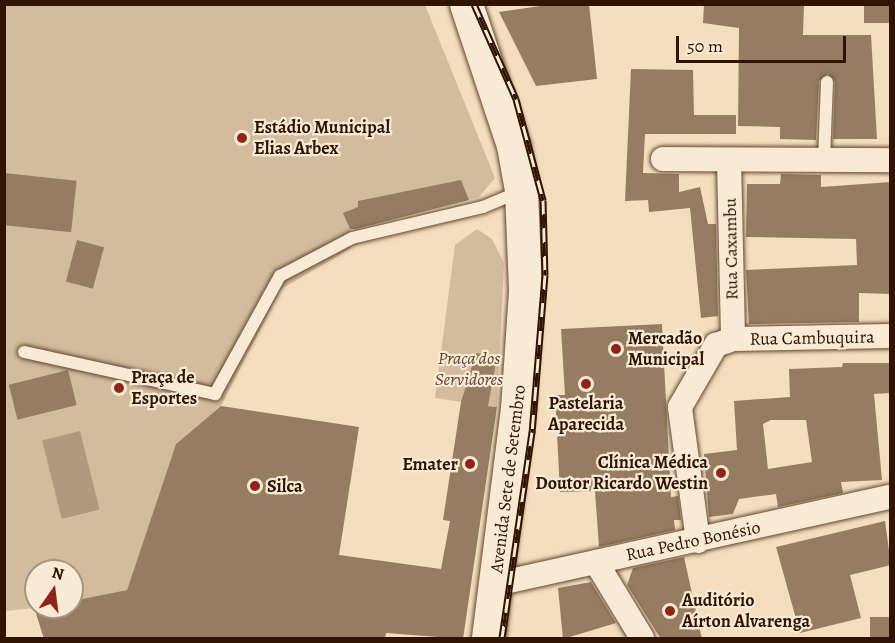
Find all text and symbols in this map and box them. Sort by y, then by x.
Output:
scale bar [679,24,848,62]
text: 50 m [687,34,723,58]
place label: Estádio Municipal Elias Arbex [254,117,390,160]
marker: Estádio Municipal Elias Arbex [235,131,249,145]
street label: Rua Caxambu [719,198,743,300]
street label: Rua Cambuquira [749,326,875,350]
place label: Mercadão Municipal [628,328,704,370]
marker: Mercadão Municipal [609,342,623,356]
park label: Praça dos Servidores [435,348,503,391]
place label: Praça de Esportes [131,367,197,410]
marker: Pastelaria Aparecida [579,377,593,391]
marker: Praça de Esportes [112,381,126,395]
street label: Avenida Sete de Setembro [486,384,530,574]
place label: Pastelaria Aparecida [548,393,624,436]
place label: Clínica Médica Doutor Ricardo Westin [535,452,708,494]
place label: Emater [402,453,458,475]
marker: Emater [463,457,477,471]
marker: Clínica Médica Doutor Ricardo Westin [712,464,730,482]
place label: Silca [267,475,303,497]
marker: Silca [248,479,262,493]
street label: Rua Pedro Bonésio [624,516,762,566]
north arrow [24,559,84,619]
text: N [50,561,66,586]
place label: Auditório Aírton Alvarenga [682,590,810,632]
marker: Auditório Aírton Alvarenga [663,604,677,618]

